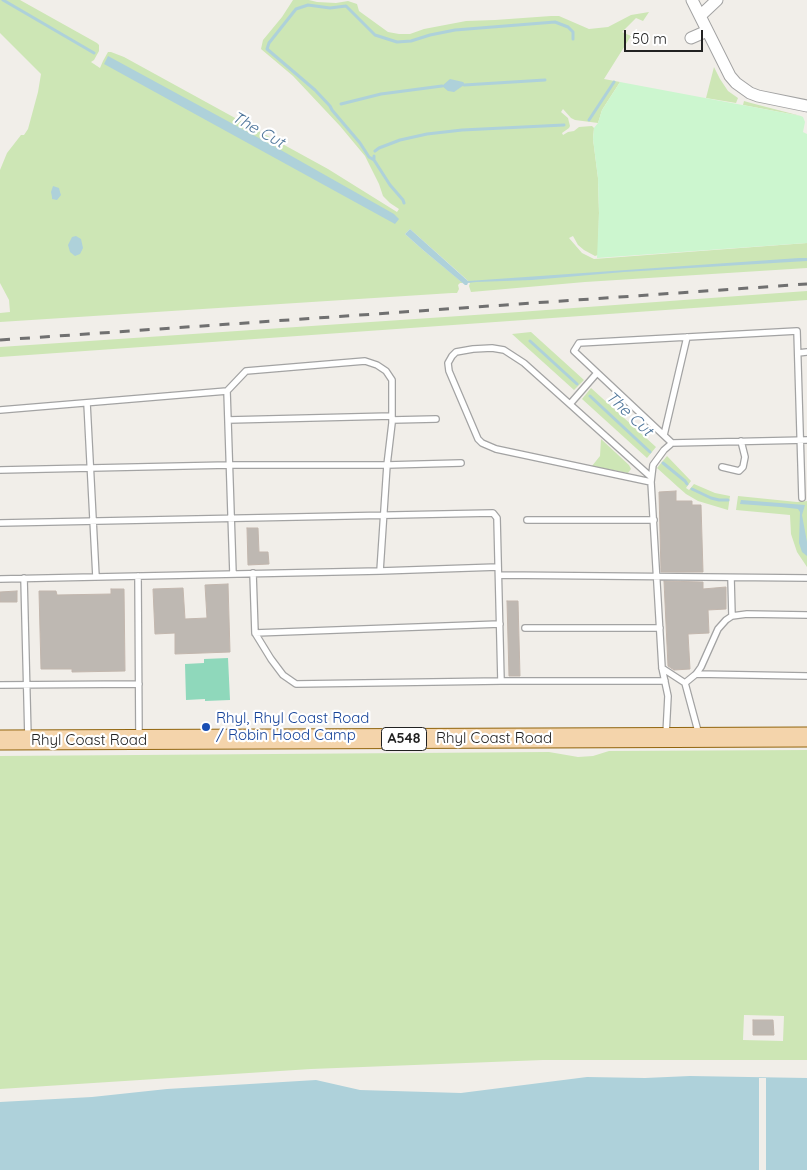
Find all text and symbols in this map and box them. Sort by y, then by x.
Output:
scale bar [627,20,706,52]
text: 50 m [632,29,667,48]
water label: The Cut [228,108,288,152]
water label: The Cut [602,387,656,441]
place label: Rhyl, Rhyl Coast Road / Robin Hood Camp [216,709,369,744]
marker: Rhyl, Rhyl Coast Road / Robin Hood Camp [200,721,212,733]
road number: A548 [382,728,426,751]
street label: Rhyl Coast Road [436,729,552,747]
street label: Rhyl Coast Road [31,731,147,749]

